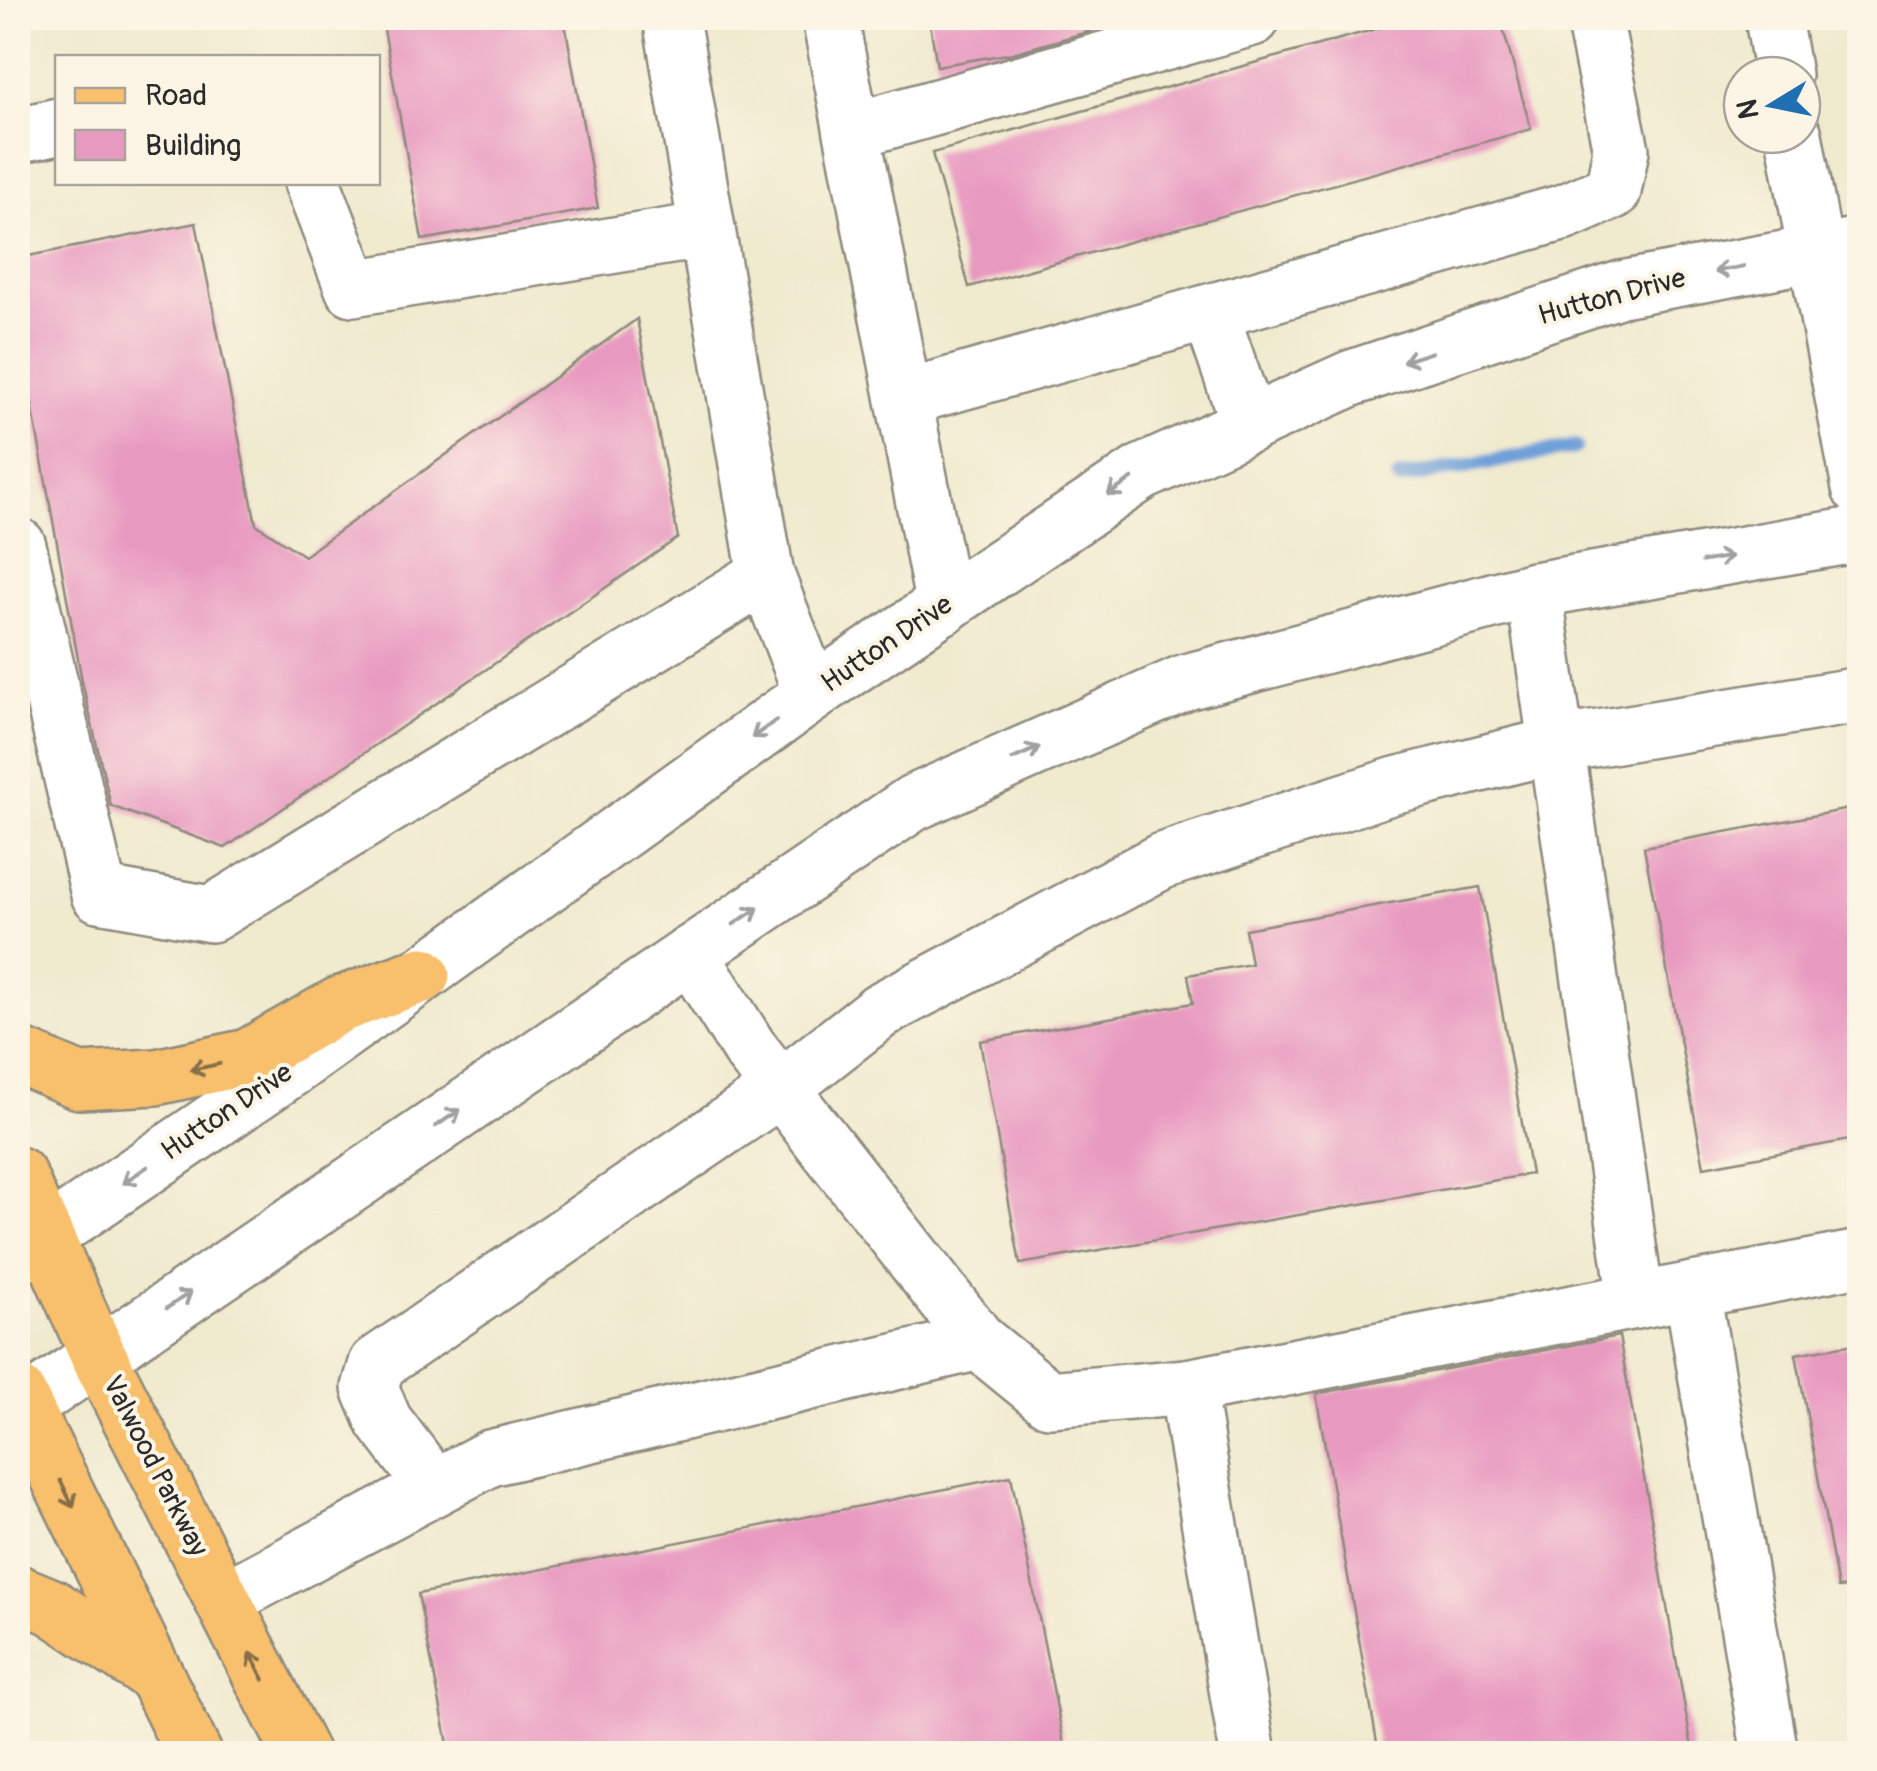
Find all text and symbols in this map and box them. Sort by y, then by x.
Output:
legend [55,55,380,185]
north arrow [1722,55,1822,155]
text: Road [145,77,207,114]
text: N [1730,97,1768,121]
text: Building [145,127,241,164]
one-way arrow [1714,260,1746,279]
street label: Hutton Drive [1535,261,1690,333]
one-way arrow [1402,349,1433,367]
one-way arrow [1107,477,1135,498]
one-way arrow [1700,549,1732,568]
street label: Hutton Drive [815,587,959,701]
one-way arrow [751,718,778,739]
one-way arrow [1010,743,1041,761]
one-way arrow [732,906,760,927]
street label: Hutton Drive [155,1055,299,1169]
one-way arrow [189,1059,221,1077]
one-way arrow [433,1107,461,1128]
one-way arrow [122,1164,150,1185]
one-way arrow [165,1290,192,1311]
street label: Valwood Parkway [94,1370,216,1562]
one-way arrow [58,1479,77,1508]
one-way arrow [247,1652,266,1682]

